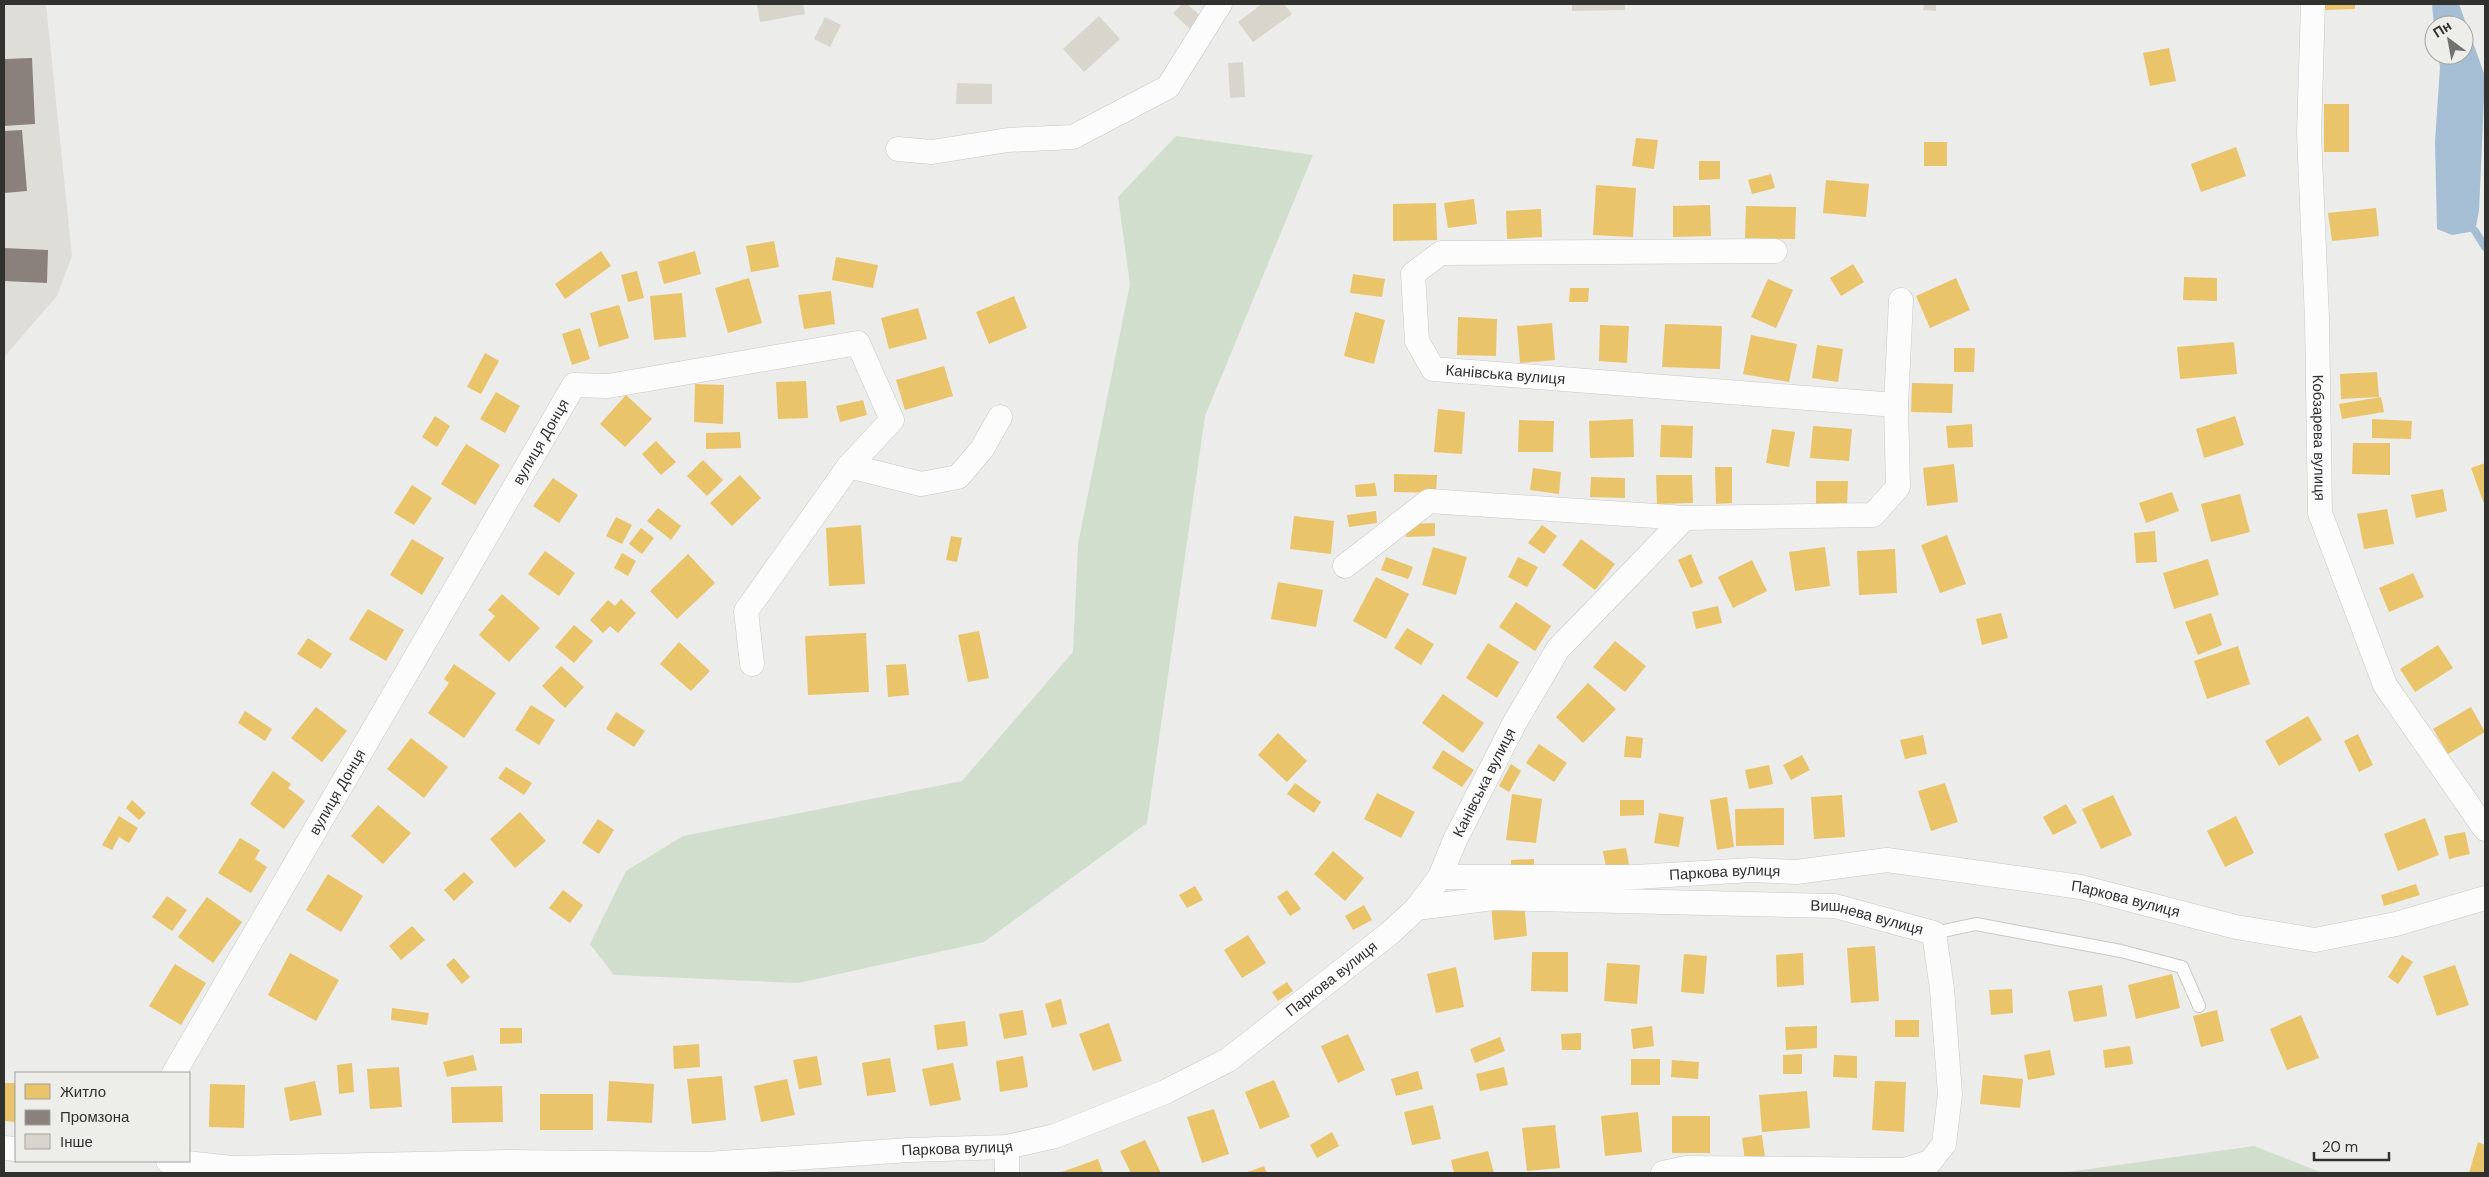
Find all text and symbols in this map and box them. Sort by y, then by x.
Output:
north arrow [2424,15,2474,65]
text: Пн [2429,16,2455,42]
street label: Канівська вулиця [1445,360,1566,389]
street label: Кобзарева вулиця [2308,375,2330,501]
street label: вулиця Донця [508,395,574,489]
street label: Канівська вулиця [1448,725,1520,840]
street label: вулиця Донця [304,745,370,839]
street label: Паркова вулиця [1669,860,1781,885]
street label: Паркова вулиця [2070,876,2182,922]
street label: Вишнева вулиця [1810,895,1926,940]
street label: Паркова вулиця [1282,937,1382,1021]
legend [15,1072,190,1162]
text: Житло [60,1082,106,1102]
text: Промзона [60,1107,130,1127]
scale bar [2314,1130,2389,1162]
text: Інше [60,1132,93,1152]
street label: Паркова вулиця [901,1136,1015,1161]
text: 20 m [2322,1137,2358,1157]

